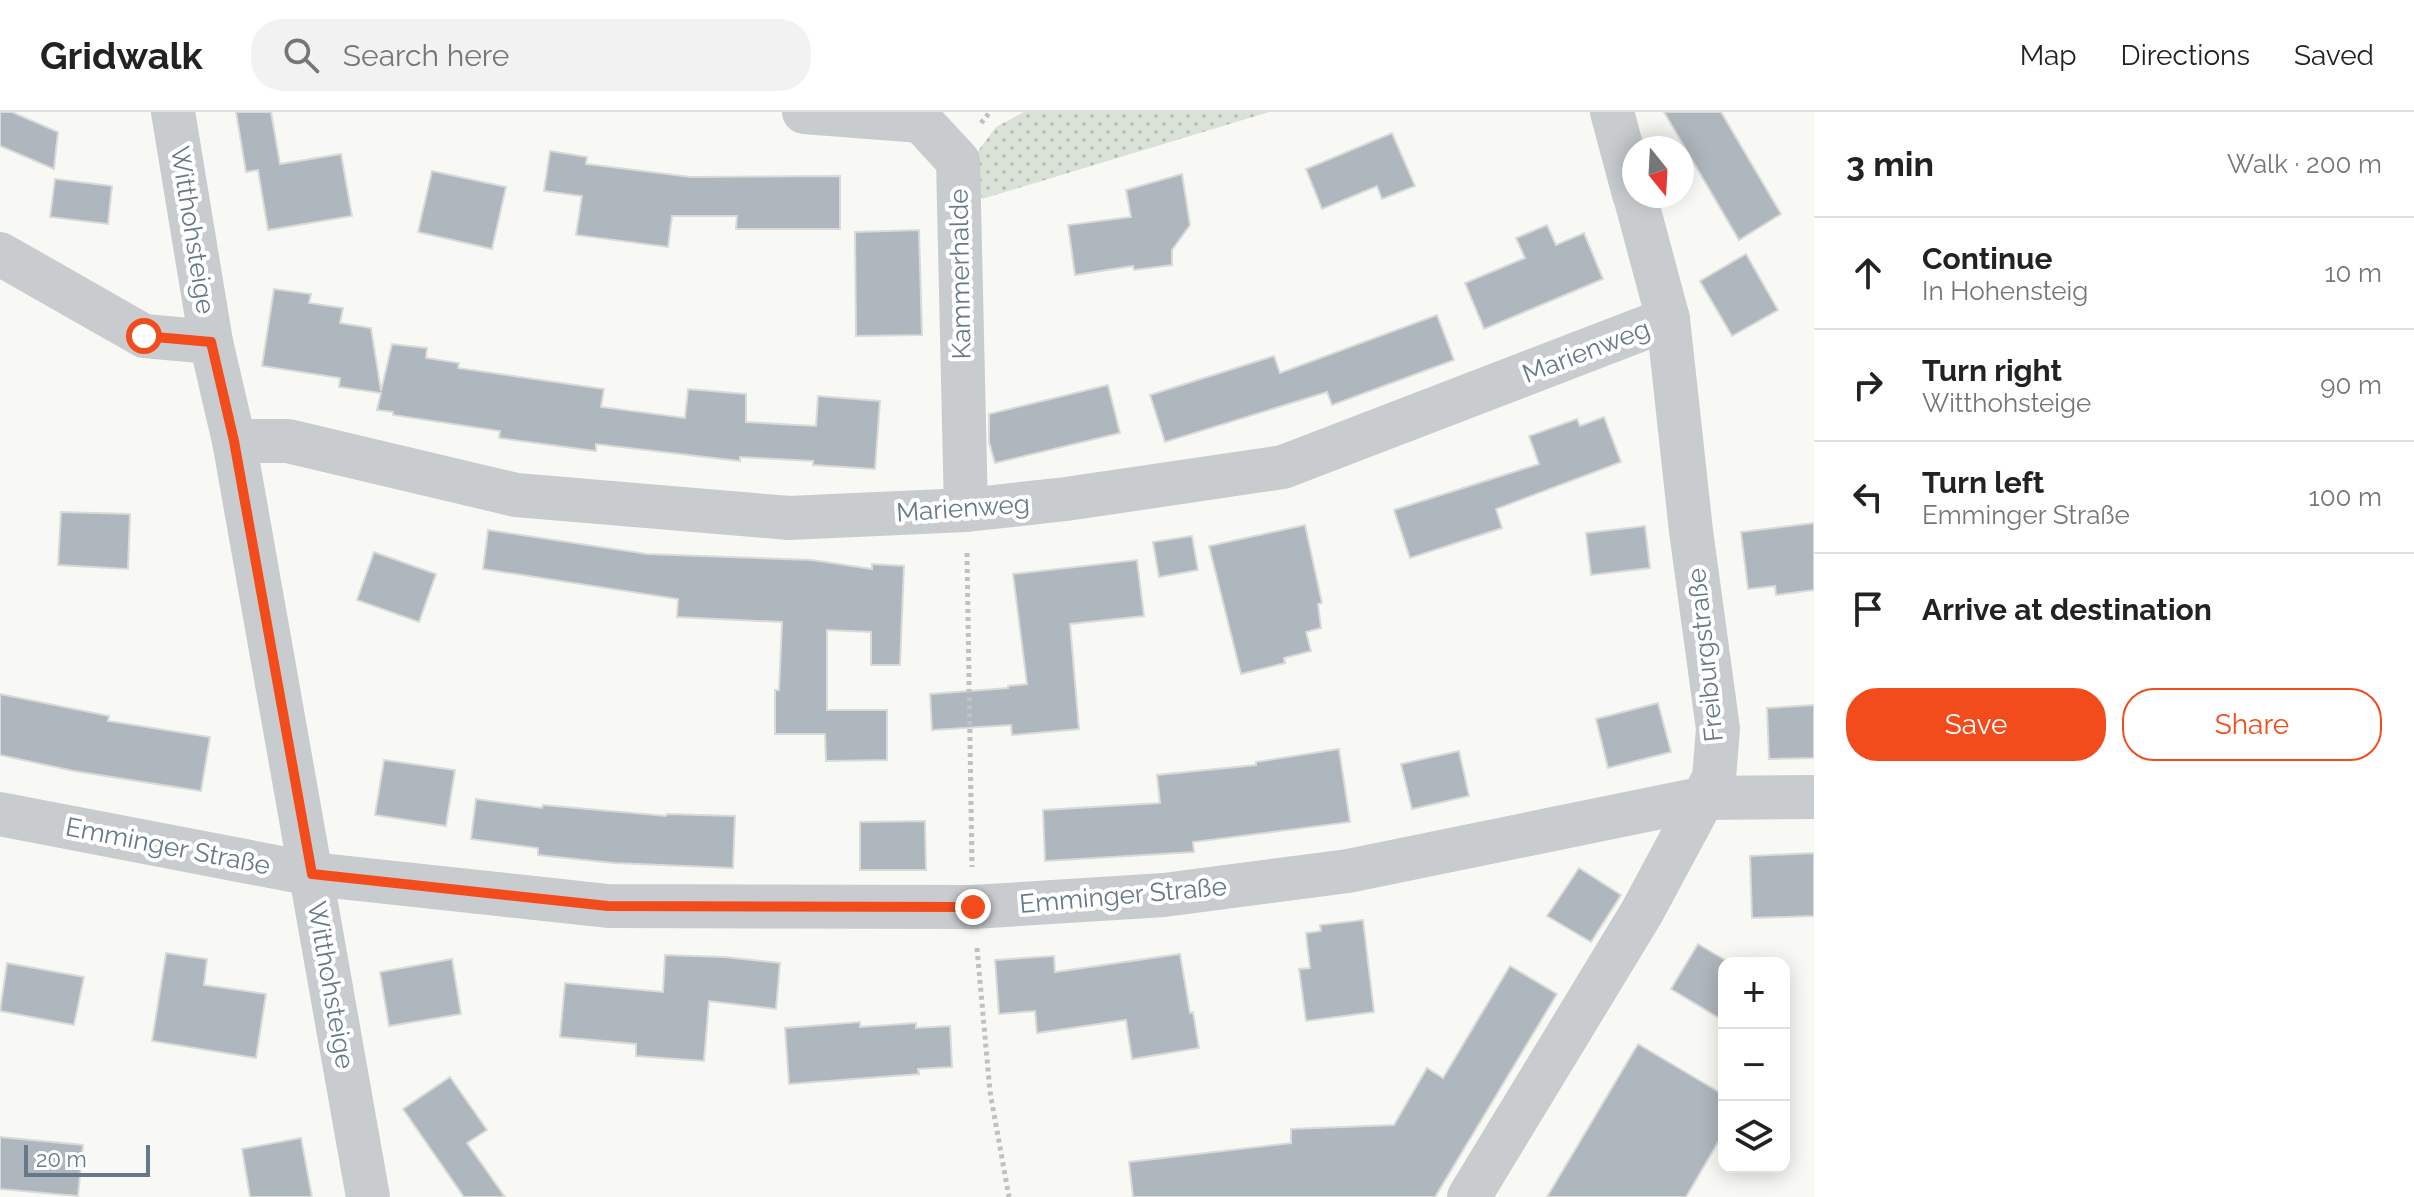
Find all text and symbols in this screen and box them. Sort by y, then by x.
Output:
search box [251,19,811,91]
text: Gridwalk [40,33,203,78]
icon: search [279,33,323,77]
text: Search here [343,38,509,73]
text: Map [2020,39,2077,72]
text: Directions [2121,39,2250,72]
text: Saved [2294,39,2374,72]
north arrow [1622,136,1694,208]
street label: Witthohsteige [165,144,221,316]
text: 3 min [1846,144,1934,184]
text: Walk · 200 m [2227,149,2382,179]
street label: Kammerhalde [944,188,976,360]
text: Continue [1922,241,2053,276]
icon: ahead [1846,251,1890,295]
text: 10 m [2324,258,2382,288]
text: In Hohensteig [1922,276,2088,306]
street label: Marienweg [1518,313,1654,389]
route start [126,318,162,354]
text: Turn right [1922,353,2062,388]
icon: right [1846,363,1890,407]
text: 90 m [2320,370,2382,400]
text: Witthohsteige [1922,388,2091,418]
text: Turn left [1922,465,2044,500]
icon: left [1846,475,1890,519]
text: 100 m [2309,482,2382,512]
street label: Marienweg [895,488,1031,528]
text: Emminger Straße [1922,500,2130,530]
street label: Freiburgstraße [1681,567,1729,743]
icon: arrive [1846,587,1890,631]
text: Arrive at destination [1922,592,2212,627]
button: Save [1846,688,2106,761]
button: Share [2122,688,2382,761]
street label: Emminger Straße [63,811,273,881]
street label: Emminger Straße [1018,871,1228,919]
route end [955,889,991,925]
street label: Witthohsteige [302,899,360,1071]
map controls [1718,957,1790,1173]
button: + [1718,957,1790,1029]
button: − [1718,1029,1790,1101]
button: layers [1718,1101,1790,1173]
scale bar [24,1141,150,1177]
text: 20 m [36,1146,87,1172]

